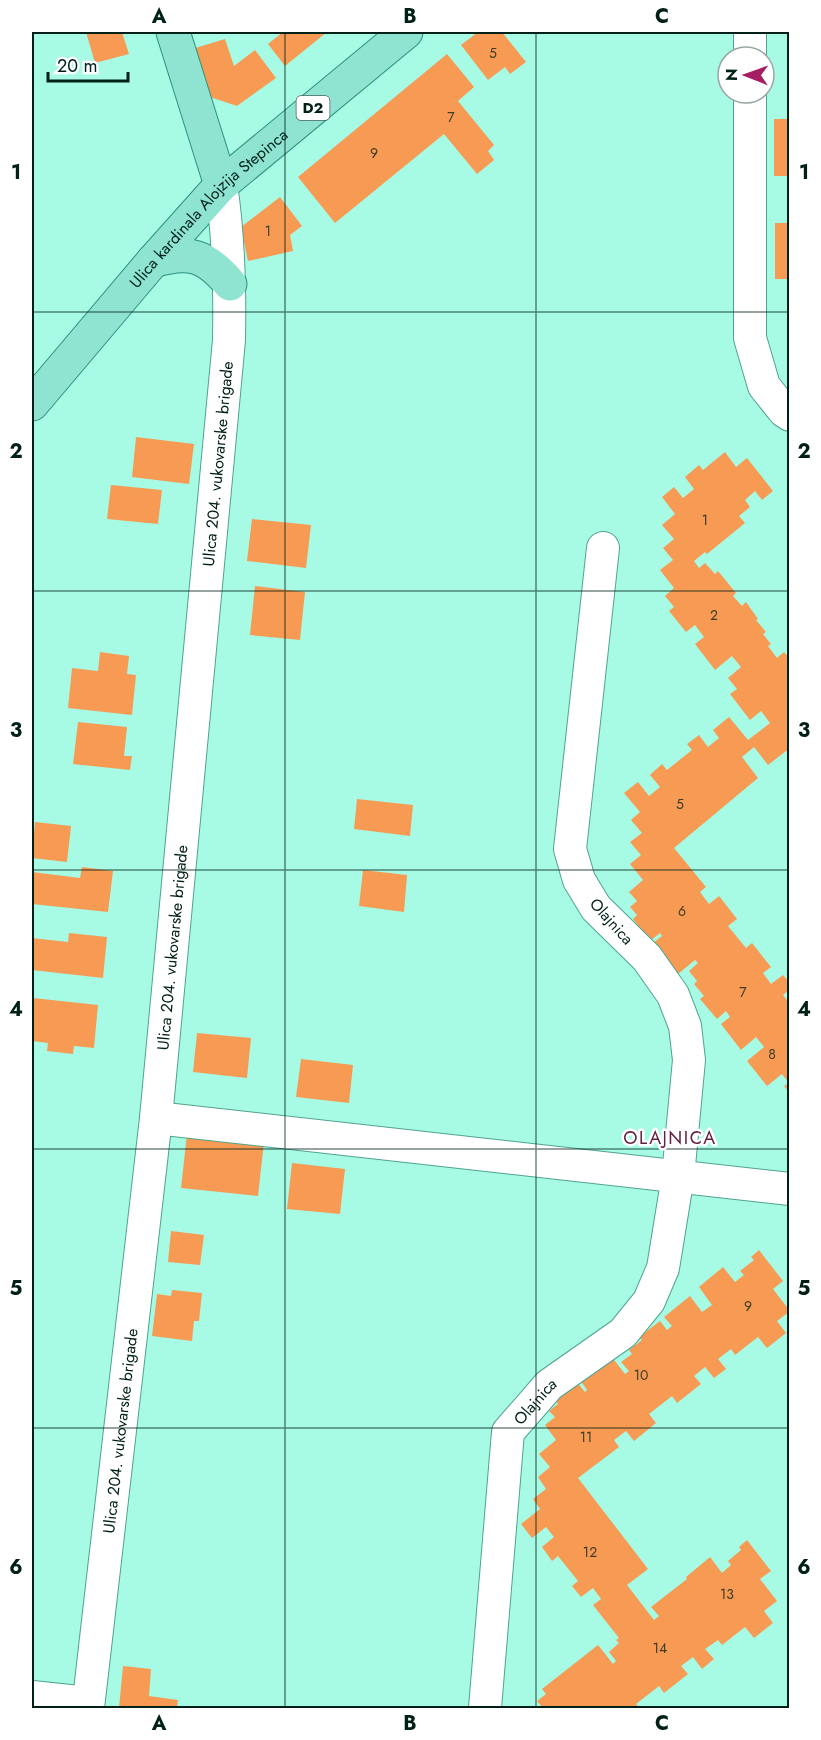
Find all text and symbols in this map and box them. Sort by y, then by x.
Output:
text: A [151,2,167,31]
text: B [403,2,417,31]
text: C [655,2,669,31]
house number: 5 [489,43,497,63]
scale bar [48,45,128,83]
north arrow [716,45,776,105]
text: 20 m [57,53,97,79]
text: N [720,68,743,81]
road number: D2 [296,96,330,120]
house number: 7 [447,107,455,127]
street label: Ulica kardinala Alojzija Stepinca [124,124,293,293]
house number: 9 [370,143,378,163]
text: 1 [11,158,21,187]
text: 1 [799,158,809,187]
house number: 1 [265,221,271,241]
street label: Ulica 204. vukovarske brigade [197,360,239,567]
text: 2 [9,437,23,466]
text: 2 [797,437,811,466]
house number: 1 [702,510,708,530]
house number: 2 [710,605,718,625]
text: 3 [10,716,22,745]
text: 3 [798,716,810,745]
house number: 5 [676,794,684,814]
street label: Ulica 204. vukovarske brigade [151,844,194,1051]
street label: Olajnica [584,893,639,950]
house number: 6 [678,901,686,921]
house number: 7 [739,982,747,1002]
text: 4 [9,995,23,1024]
text: 4 [797,995,811,1024]
house number: 8 [768,1044,776,1064]
district label: OLAJNICA [623,1125,717,1151]
text: 5 [10,1274,23,1303]
text: 5 [798,1274,811,1303]
house number: 9 [744,1296,752,1316]
street label: Ulica 204. vukovarske brigade [97,1327,144,1535]
house number: 10 [634,1365,648,1385]
street label: Olajnica [508,1372,561,1430]
house number: 11 [580,1427,592,1447]
house number: 12 [583,1542,597,1562]
text: 6 [9,1553,23,1582]
text: 6 [797,1553,811,1582]
house number: 13 [720,1584,734,1604]
house number: 14 [653,1638,667,1658]
text: A [151,1709,167,1738]
text: B [403,1709,417,1738]
text: C [655,1709,669,1738]

